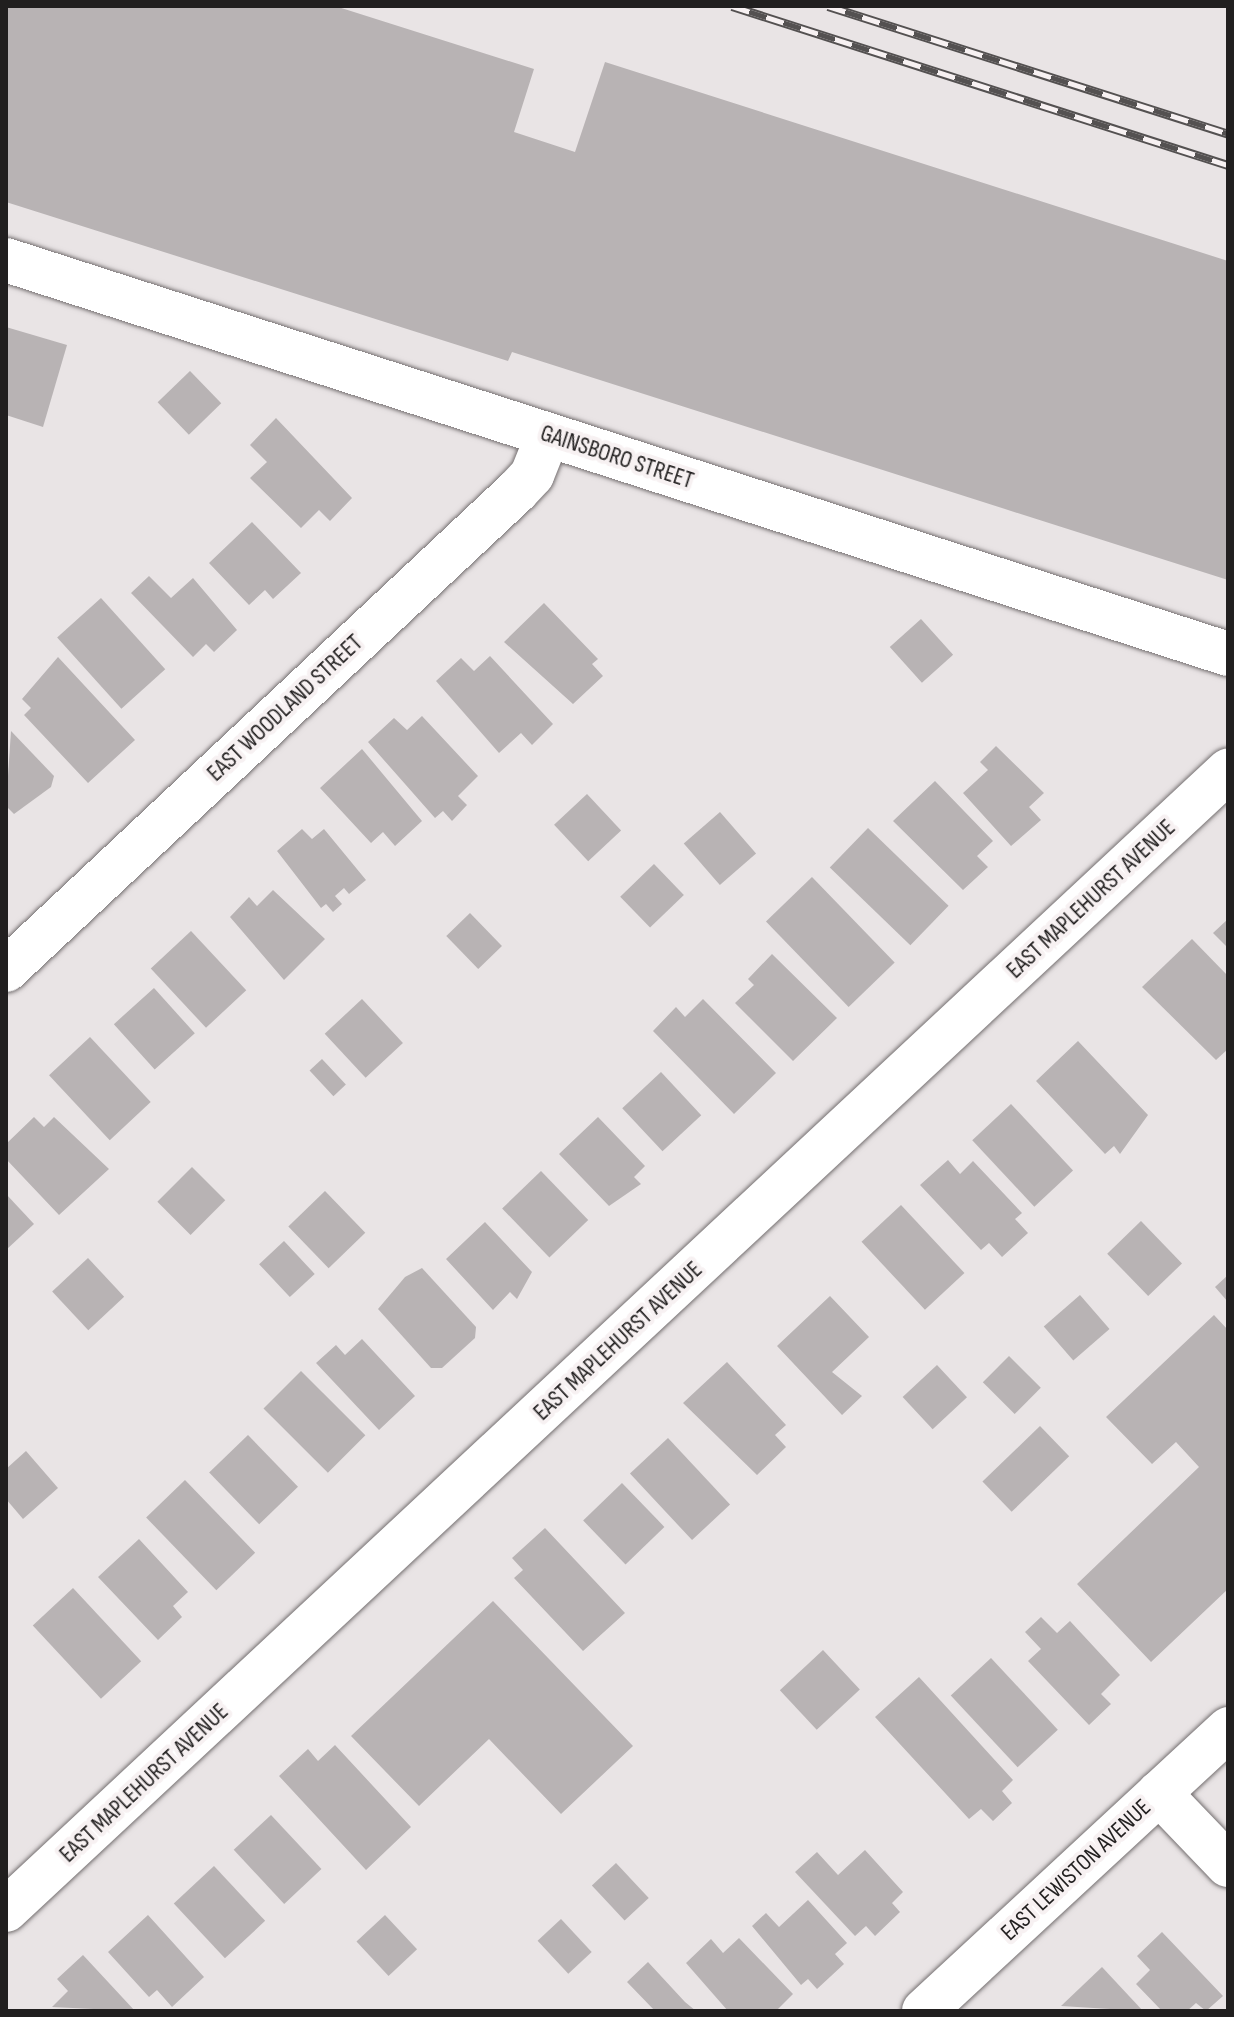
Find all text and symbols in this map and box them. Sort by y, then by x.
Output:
street label: GAINSBORO STREET [537,419,697,495]
street label: EAST WOODLAND STREET [201,628,369,788]
street label: EAST MAPLEHURST AVENUE [1001,813,1181,985]
street label: EAST MAPLEHURST AVENUE [528,1255,708,1427]
street label: EAST MAPLEHURST AVENUE [54,1697,234,1869]
street label: EAST LEWISTON AVENUE [995,1793,1157,1947]

